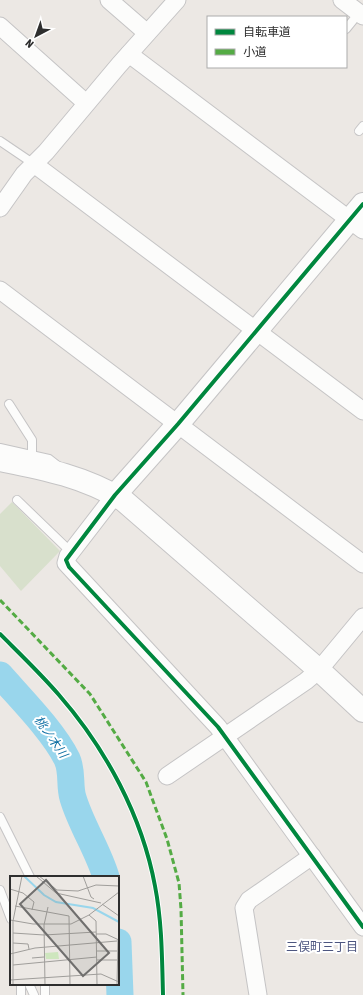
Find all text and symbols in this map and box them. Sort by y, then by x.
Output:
north arrow [16,16,56,56]
legend [207,16,347,68]
text: 自転車道 [243,25,291,39]
text: N [23,37,36,50]
text: 小道 [243,45,267,59]
water label: 桃ノ木川 [31,713,72,762]
inset map [10,876,119,985]
district label: 三俣町三丁目 [286,940,358,954]

